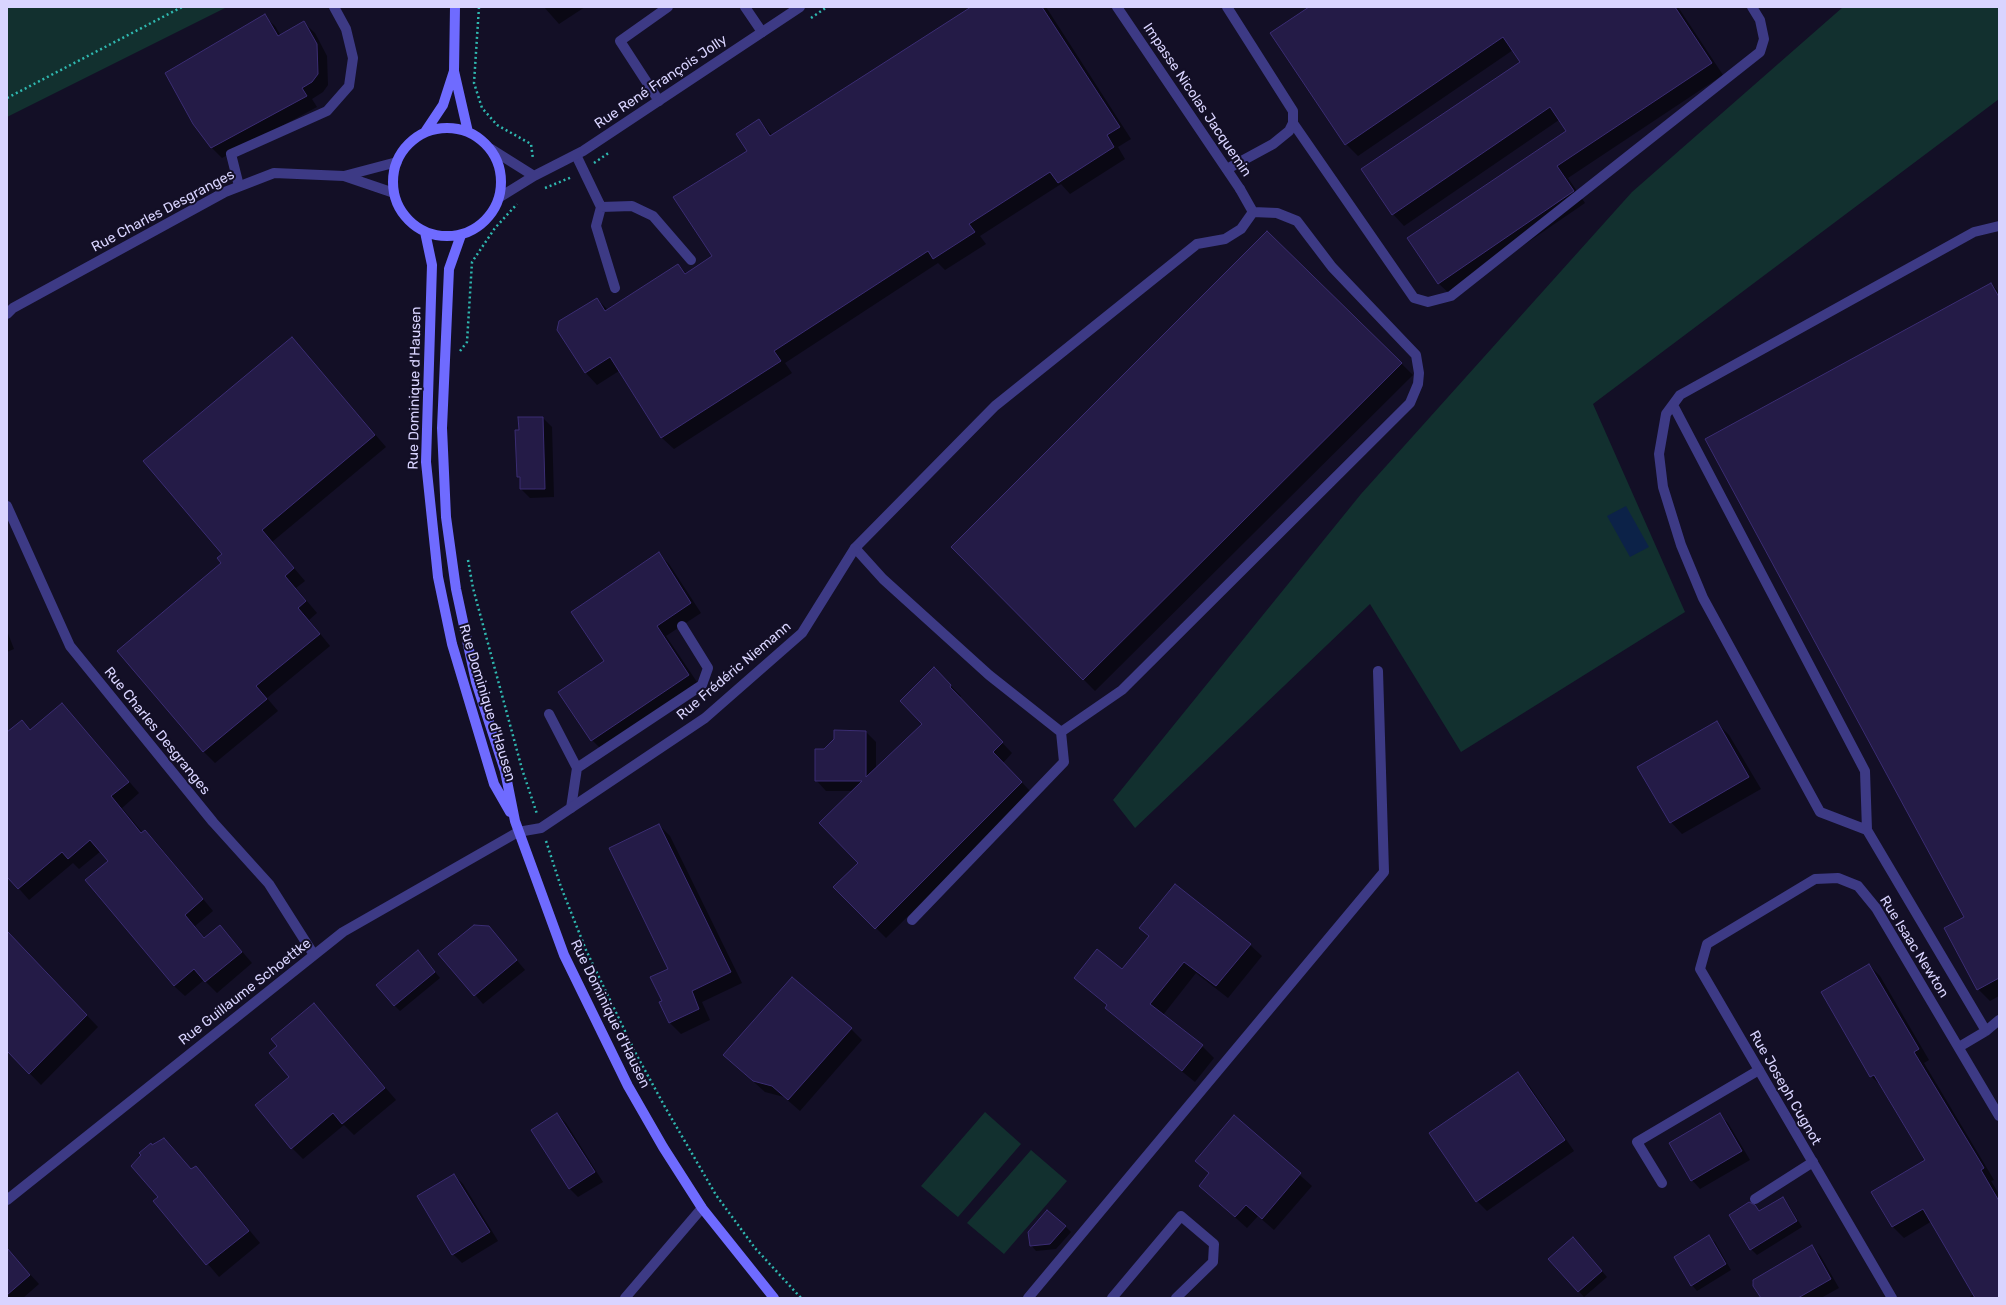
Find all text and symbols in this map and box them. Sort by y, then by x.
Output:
street label: Impasse Nicolas Jacquemin [1139,20,1255,180]
street label: Rue René François Jolly [592,31,730,133]
street label: Rue Charles Desgranges [89,166,237,256]
street label: Rue Dominique d'Hausen [405,306,425,470]
street label: Rue Frédéric Niemann [673,618,795,724]
street label: Rue Dominique d'Hausen [455,622,519,784]
street label: Rue Charles Desgranges [100,664,214,798]
street label: Rue Isaac Newton [1876,893,1952,1001]
street label: Rue Guillaume Schoettke [175,935,315,1049]
street label: Rue Dominique d'Hausen [567,937,653,1091]
street label: Rue Joseph Cugnot [1745,1028,1825,1148]

